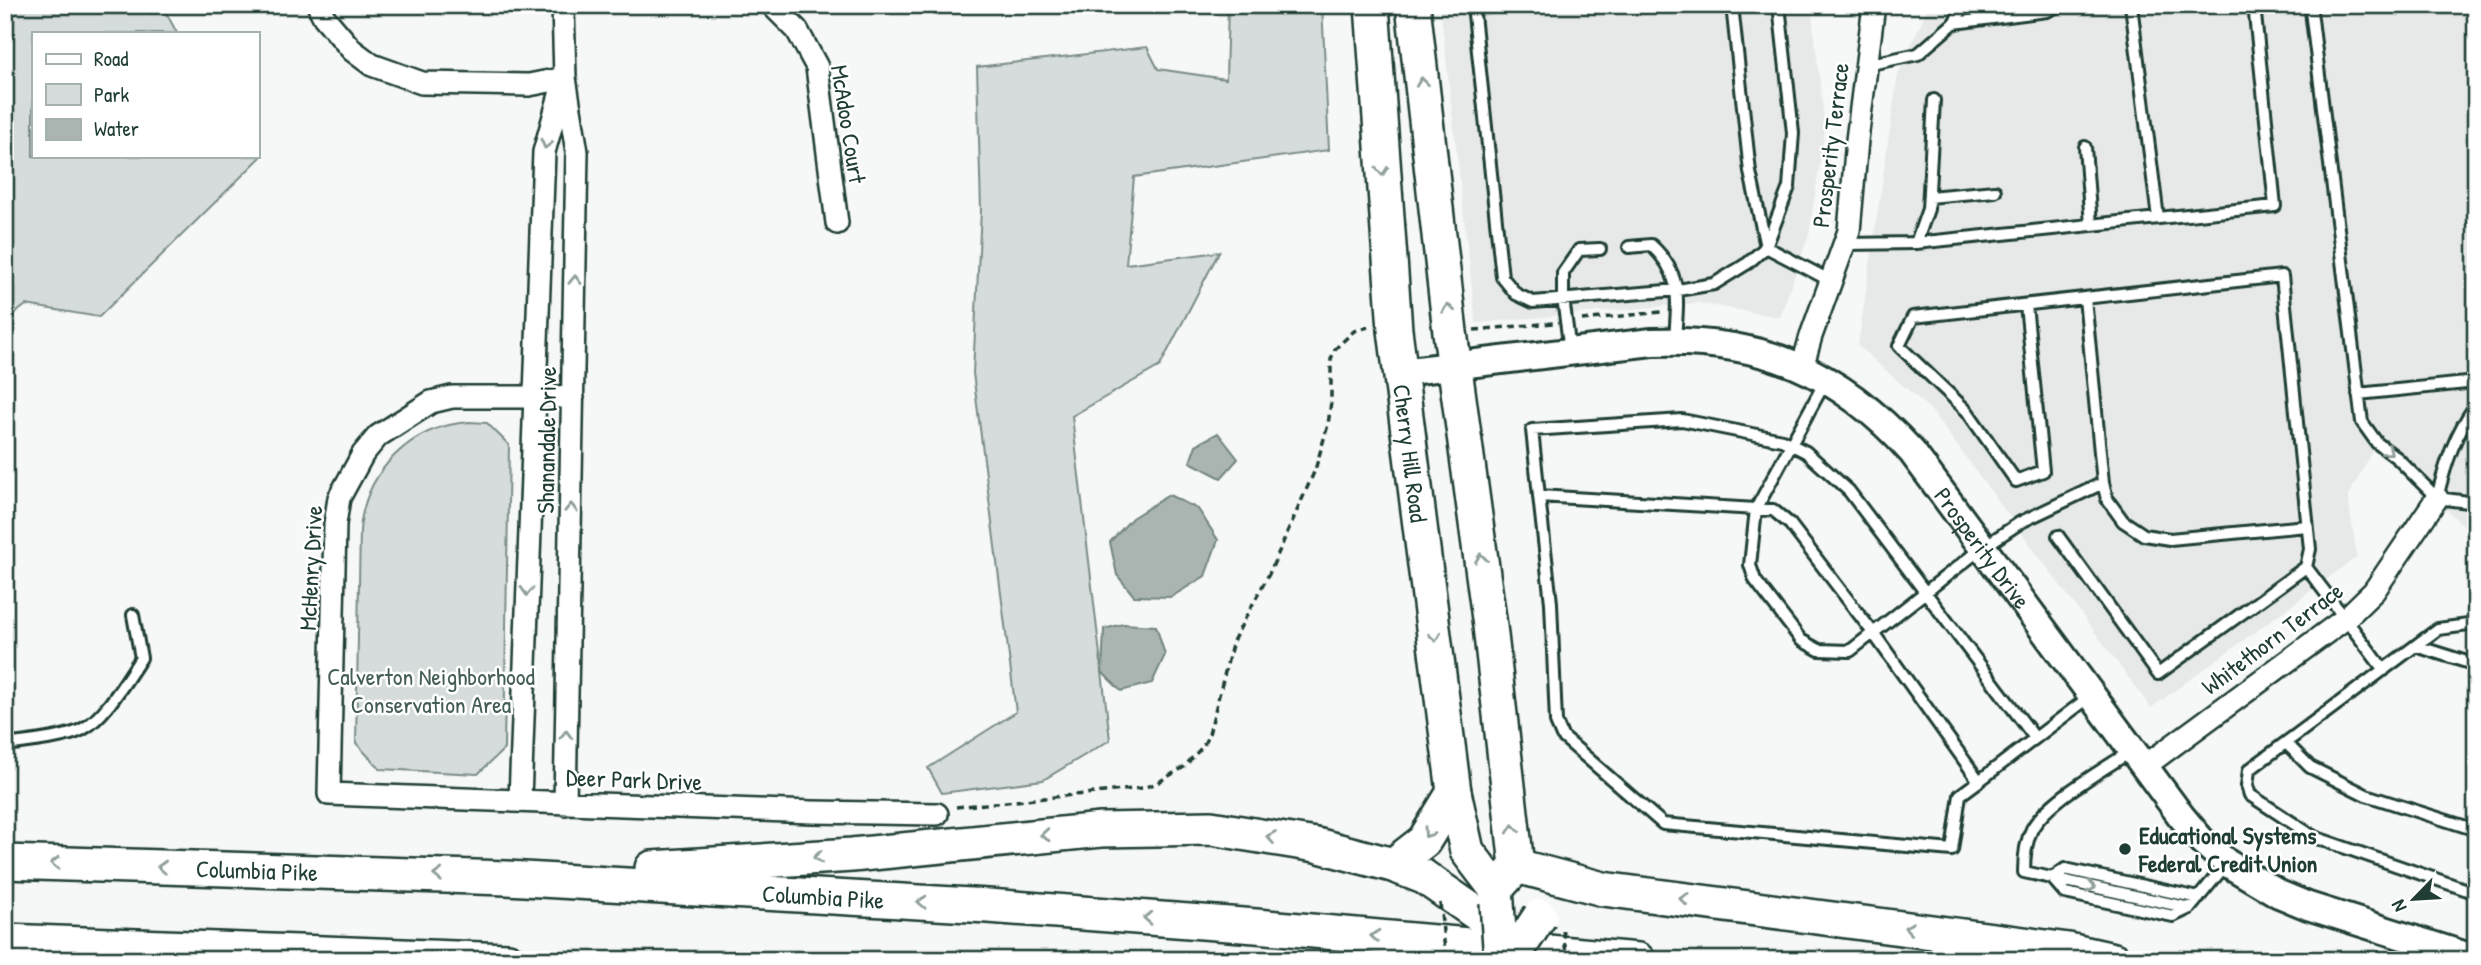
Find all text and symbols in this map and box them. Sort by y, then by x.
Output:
legend [32,32,259,158]
text: Road [94,44,128,73]
street label: Prosperity Terrace [1804,60,1856,229]
street label: McAdoo Court [824,63,874,186]
one-way arrow [1414,76,1429,88]
text: Park [94,80,129,109]
text: Water [94,114,139,143]
one-way arrow [540,138,555,150]
one-way arrow [1374,166,1389,177]
one-way arrow [567,275,583,285]
one-way arrow [1440,302,1455,314]
street label: Shanandale Drive [529,366,563,514]
street label: Cherry Hill Road [1386,382,1435,524]
one-way arrow [2380,443,2393,456]
street label: Prosperity Drive [1927,481,2039,615]
one-way arrow [563,502,579,513]
street label: McHenry Drive [291,504,329,631]
one-way arrow [1473,552,1488,564]
street label: Whitethorn Terrace [2195,574,2350,702]
one-way arrow [520,586,535,597]
one-way arrow [1427,631,1442,642]
park label: Calverton Neighborhood Conservation Area [327,660,535,720]
one-way arrow [559,730,574,741]
street label: Deer Park Drive [565,761,703,797]
place label: Educational Systems Federal Credit Union [2138,819,2318,879]
one-way arrow [1505,823,1520,835]
one-way arrow [1424,825,1436,838]
one-way arrow [1039,827,1050,842]
one-way arrow [1265,830,1277,845]
marker: Educational Systems Federal Credit Union [2117,841,2133,857]
one-way arrow [813,850,824,865]
street label: Columbia Pike [195,852,319,888]
one-way arrow [49,856,60,871]
one-way arrow [156,859,167,874]
north arrow [2380,864,2450,934]
one-way arrow [433,868,444,883]
street label: Columbia Pike [761,877,885,916]
one-way arrow [2085,878,2097,893]
one-way arrow [1678,892,1689,907]
one-way arrow [916,895,927,910]
text: N [2385,896,2413,916]
one-way arrow [1143,911,1154,926]
one-way arrow [1903,921,1915,936]
one-way arrow [1369,929,1380,944]

